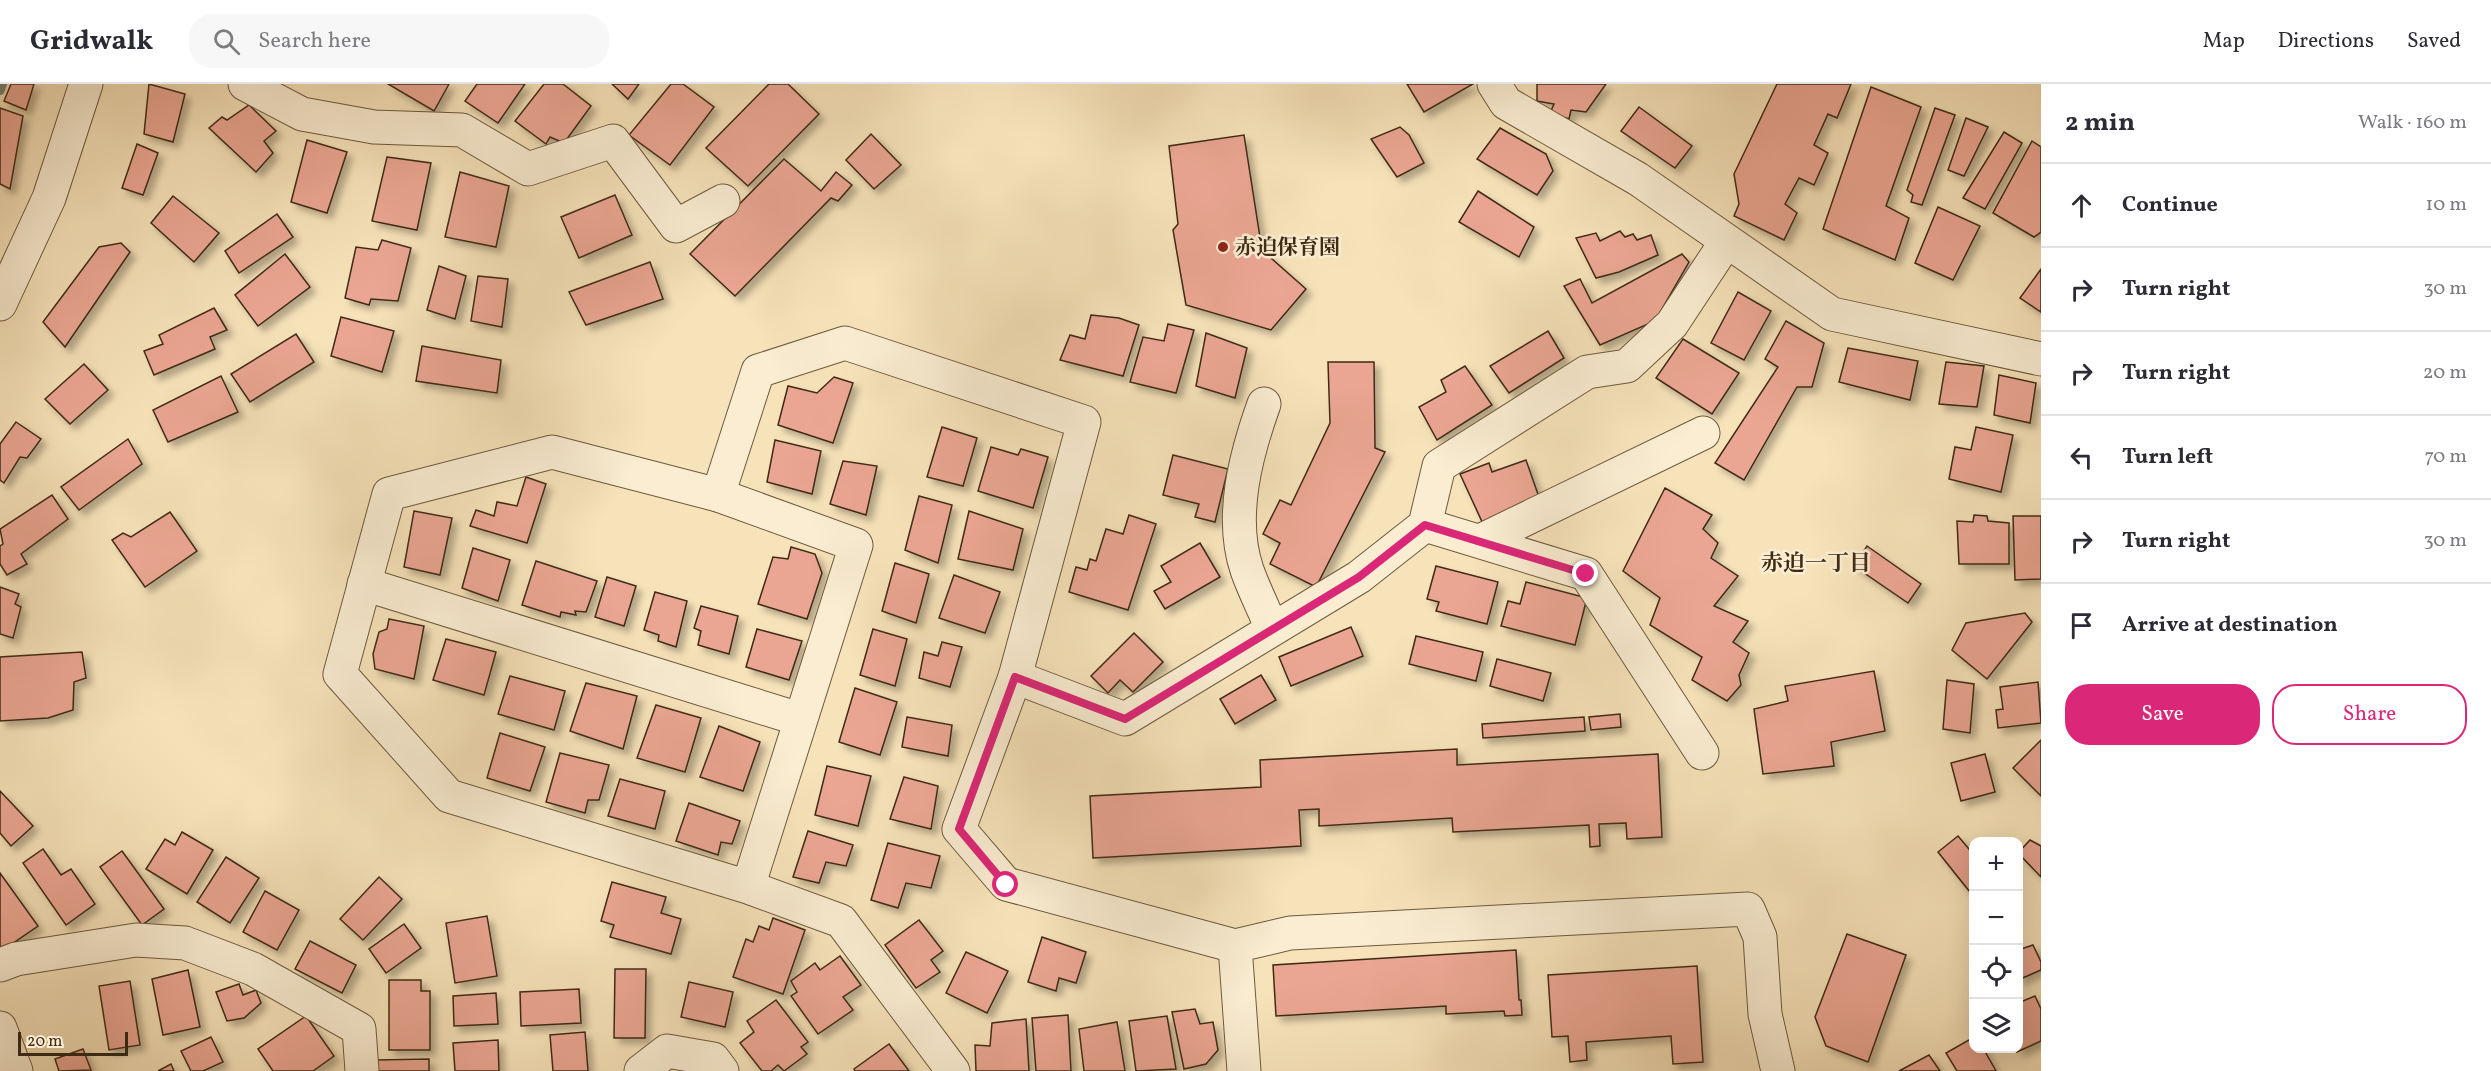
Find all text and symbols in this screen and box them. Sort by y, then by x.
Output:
search box [189,14,609,68]
text: Gridwalk [30,22,153,61]
icon: search [210,25,243,58]
text: Search here [258,26,371,57]
text: Map [2203,27,2245,56]
text: Directions [2278,27,2374,56]
text: Saved [2407,27,2461,56]
text: 2 min [2065,105,2135,141]
text: Walk · 160 m [2358,109,2467,137]
icon: ahead [2065,189,2098,222]
text: Continue [2122,190,2218,221]
text: 10 m [2426,191,2467,219]
place label: 赤迫保育園 [1235,234,1340,263]
marker: 赤迫保育園 [1216,240,1230,254]
icon: right [2065,273,2098,306]
text: Turn right [2122,274,2230,305]
text: 30 m [2423,275,2467,303]
icon: right [2065,357,2098,390]
text: Turn right [2122,358,2230,389]
text: 20 m [2423,359,2467,387]
icon: left [2065,441,2098,474]
text: Turn left [2122,442,2213,473]
text: 70 m [2424,443,2467,471]
icon: right [2065,525,2098,558]
text: Turn right [2122,526,2230,557]
text: 30 m [2423,527,2467,555]
district label: 赤迫一丁目 [1761,549,1871,580]
route end [1572,560,1598,586]
icon: arrive [2065,609,2098,642]
text: Arrive at destination [2122,610,2338,641]
button: Save [2065,684,2260,745]
button: Share [2272,684,2467,745]
map controls [1969,837,2023,1053]
button: + [1969,837,2023,891]
route start [992,871,1018,897]
button: − [1969,891,2023,945]
button: locate [1969,945,2023,999]
button: layers [1969,999,2023,1053]
scale bar [18,1029,128,1056]
text: 20 m [27,1031,62,1053]

